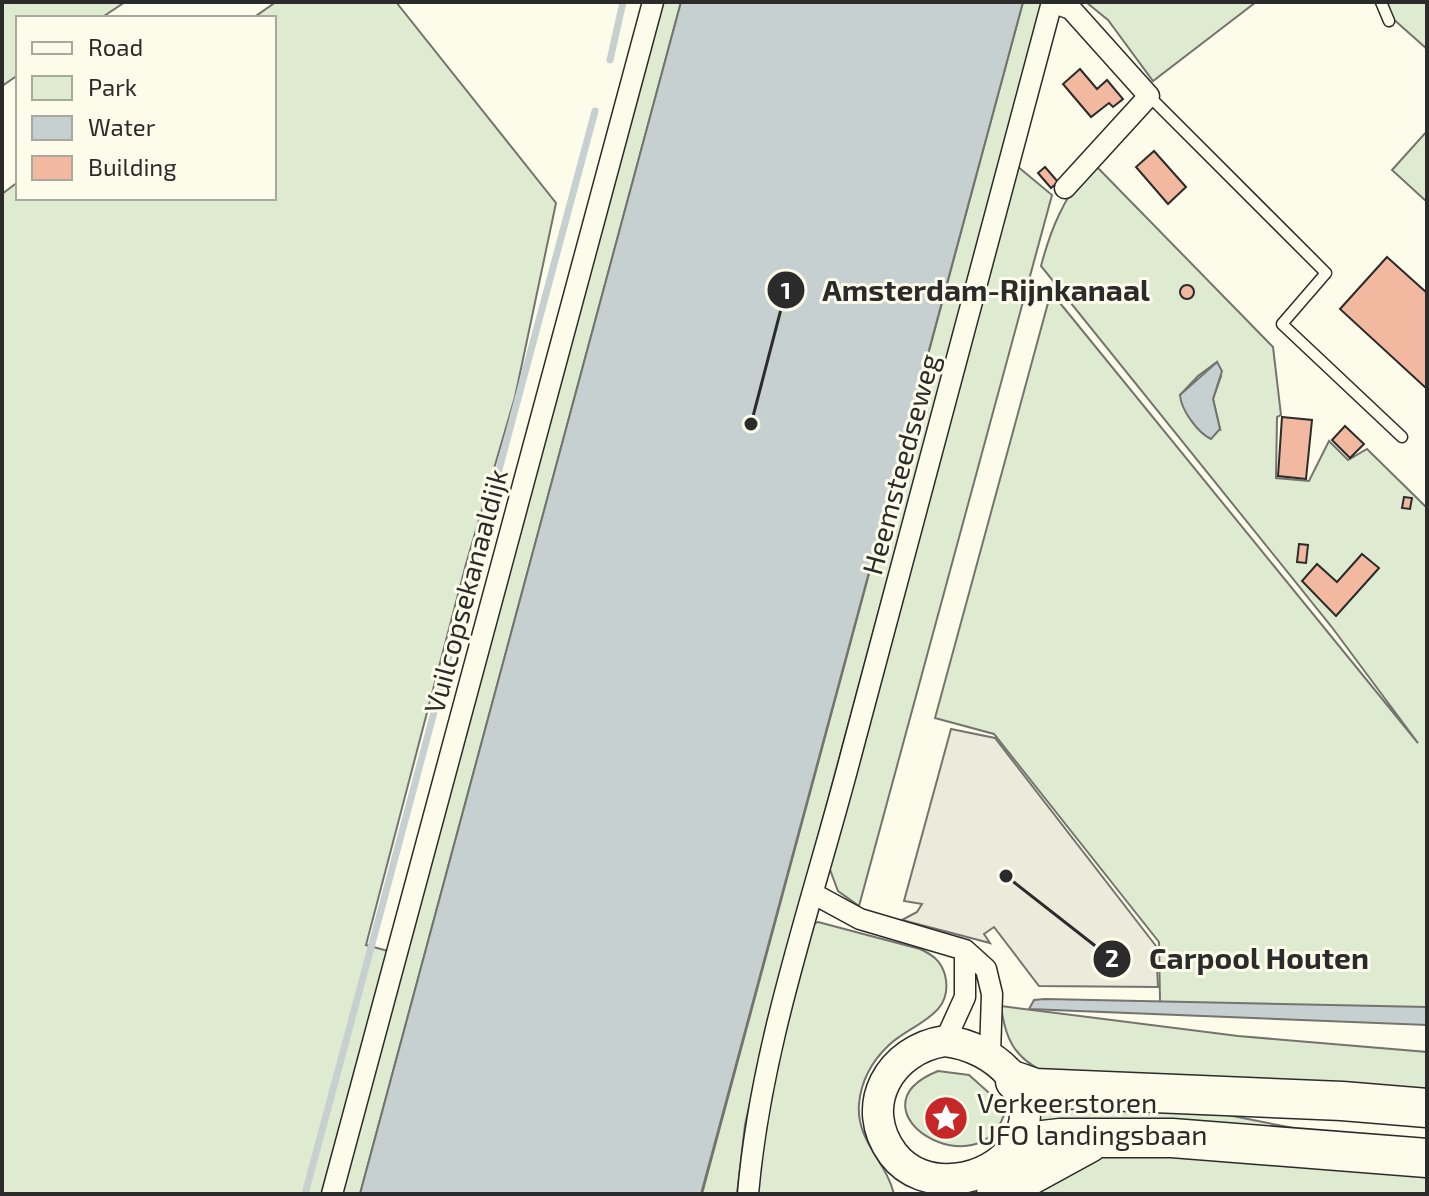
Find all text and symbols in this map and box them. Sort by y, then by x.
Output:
legend [16,16,276,200]
text: Road [88,32,143,61]
text: Park [88,72,137,101]
text: Water [88,112,156,141]
text: Building [88,152,177,181]
callout: Amsterdam-Rijnkanaal [766,263,1165,317]
text: Amsterdam-Rijnkanaal [822,271,1150,307]
text: 1 [781,275,791,304]
street label: Heemsteedseweg [854,350,946,578]
street label: Vuilcopsekanaaldijk [416,465,514,717]
callout: Carpool Houten [1092,932,1385,986]
text: Carpool Houten [1149,939,1369,975]
text: 2 [1105,943,1119,972]
place label: Verkeerstoren UFO landingsbaan [977,1085,1208,1151]
place icon: Verkeerstoren UFO landingsbaan [922,1094,970,1142]

